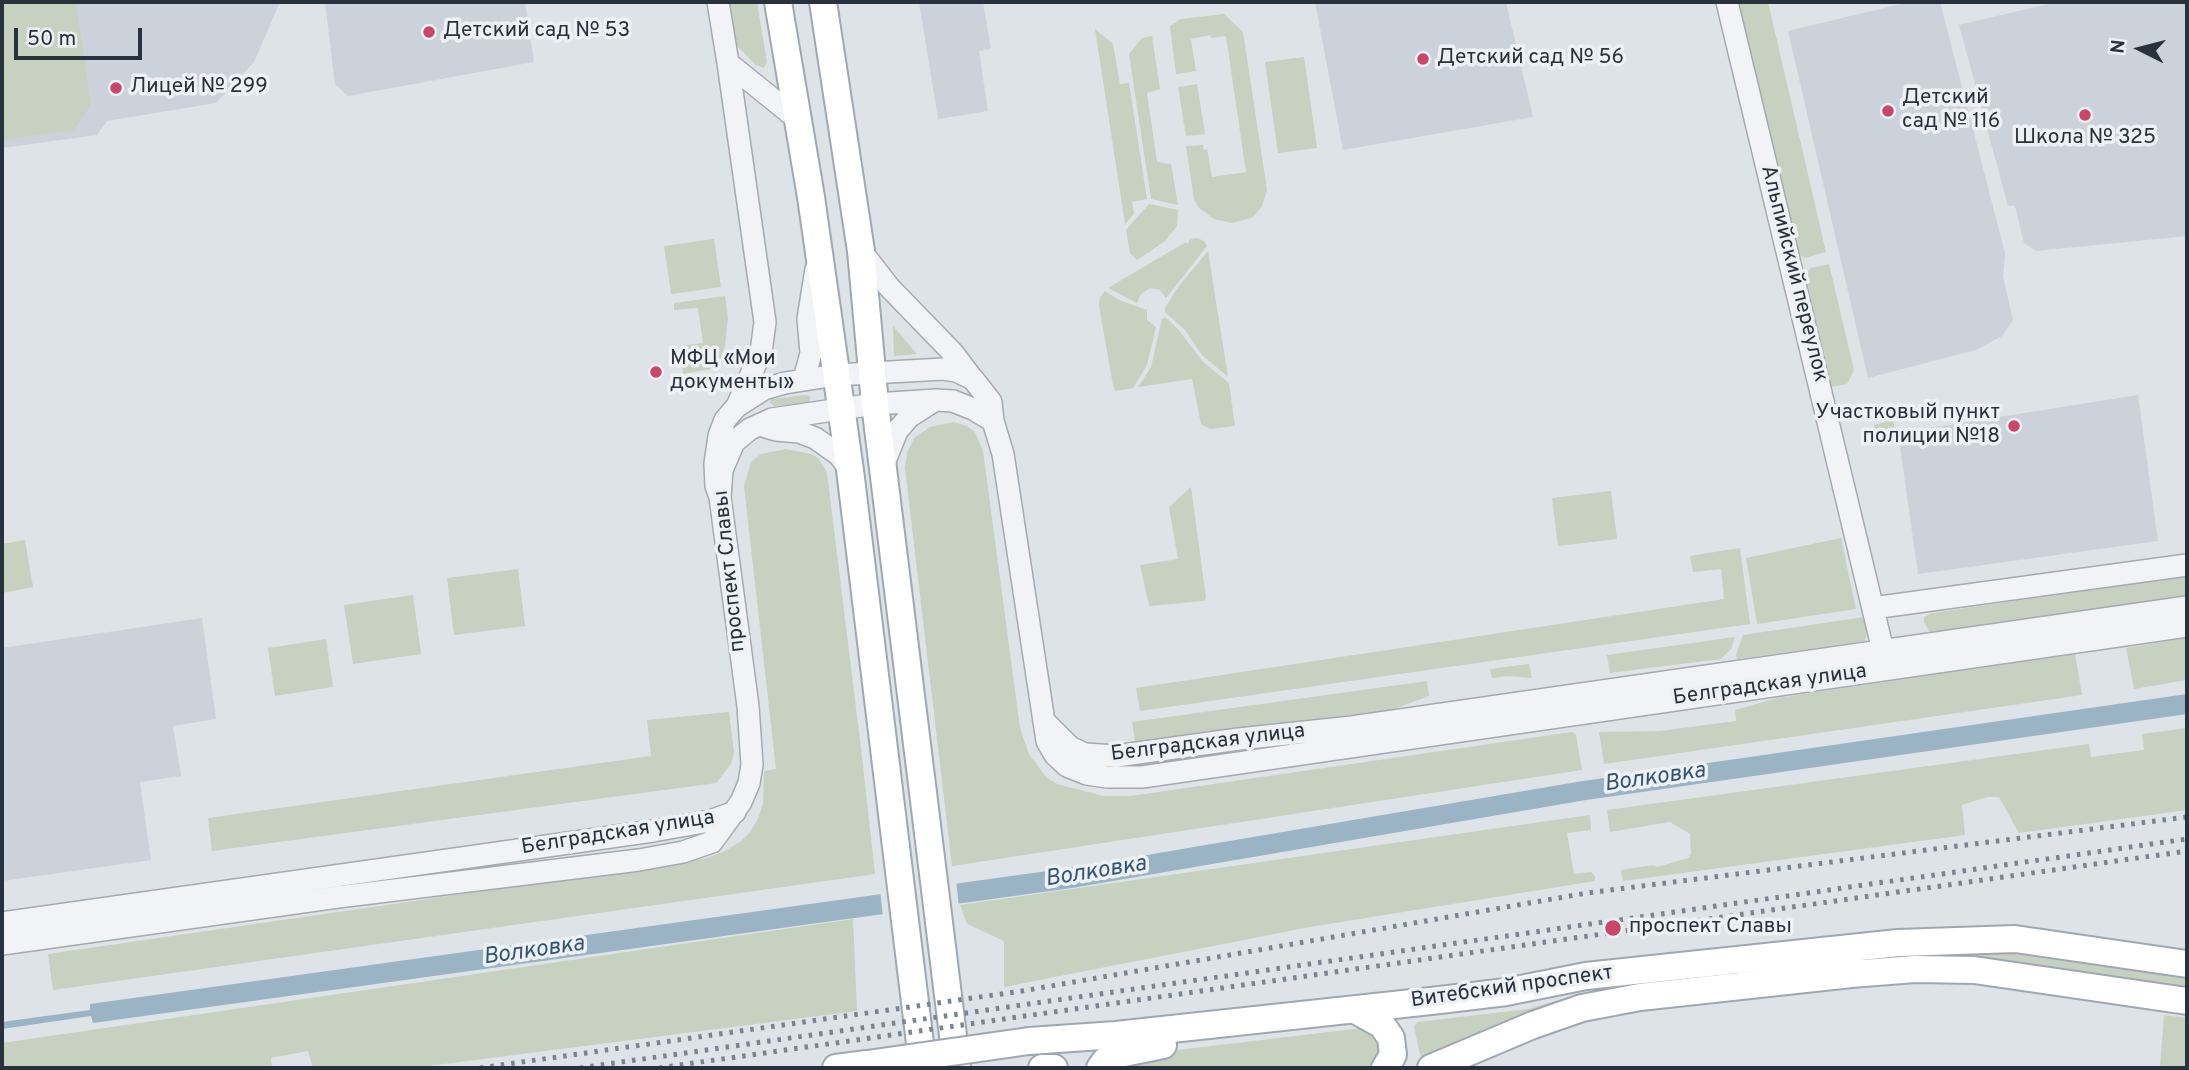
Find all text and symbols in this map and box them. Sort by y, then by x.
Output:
scale bar [18,14,145,58]
north arrow [2105,14,2175,84]
place label: Детский сад № 53 [443,19,630,45]
marker: Детский сад № 53 [421,24,437,40]
text: 50 m [27,26,76,53]
text: N [2106,39,2132,55]
place label: Детский сад № 56 [1437,46,1624,72]
marker: Детский сад № 56 [1415,51,1431,67]
place label: Лицей № 299 [130,75,268,101]
marker: Лицей № 299 [108,80,124,96]
place label: Детский сад № 116 [1902,86,2000,136]
marker: Детский сад № 116 [1880,103,1896,119]
marker: Школа № 325 [2077,107,2093,123]
place label: Школа № 325 [2014,126,2156,152]
street label: Альпийский переулок [1754,163,1832,385]
place label: МФЦ «Мои документы» [670,347,794,397]
marker: МФЦ «Мои документы» [648,364,664,380]
place label: Участковый пункт полиции №18 [1816,401,2000,451]
marker: Участковый пункт полиции №18 [2006,418,2022,434]
street label: проспект Славы [710,489,752,653]
street label: Белградская улица [1672,660,1868,712]
street label: Белградская улица [1110,720,1306,768]
water label: Волковка [1603,758,1707,800]
street label: Белградская улица [520,806,716,862]
water label: Волковка [1043,851,1149,895]
place label: проспект Славы [1629,915,1792,941]
marker: проспект Славы [1603,918,1623,938]
water label: Волковка [482,931,586,973]
street label: Витебский проспект [1409,961,1615,1015]

